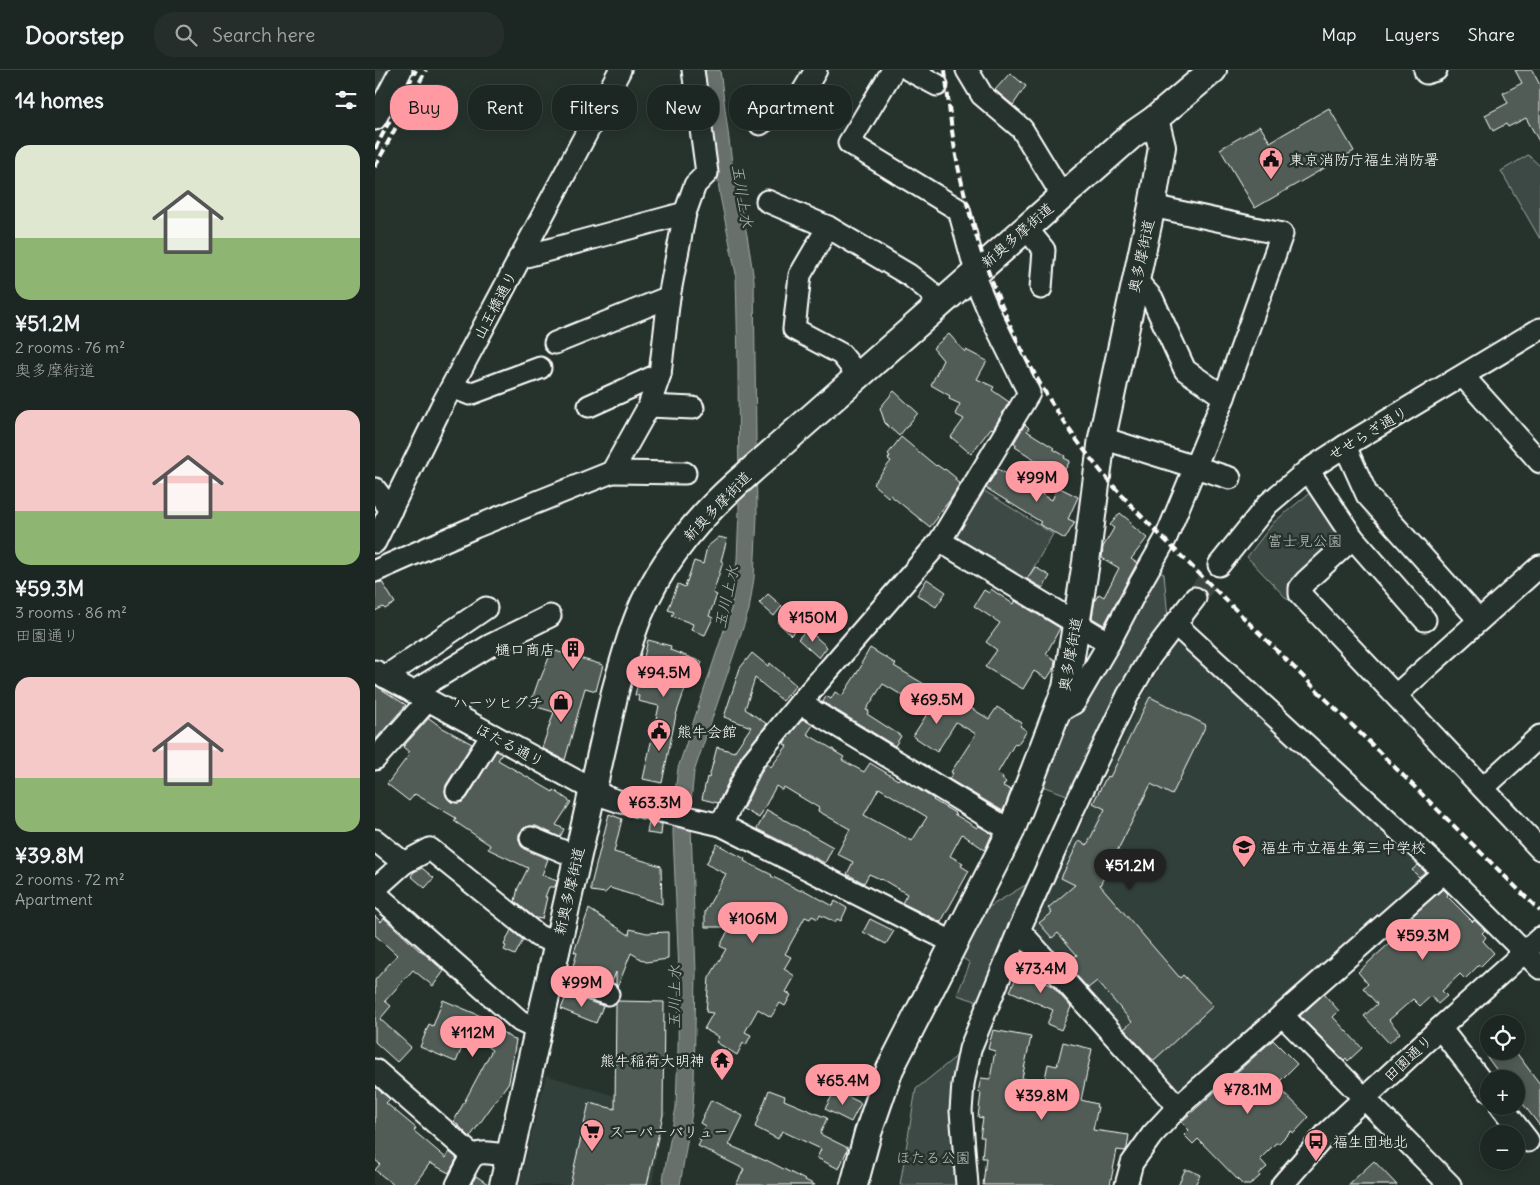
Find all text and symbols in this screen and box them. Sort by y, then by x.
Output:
search box [154,12,504,57]
text: Doorstep [25,20,124,50]
icon: search [172,21,200,49]
text: Search here [212,23,315,47]
text: Map [1321,23,1356,46]
text: Layers [1384,23,1440,46]
text: Share [1468,23,1515,46]
chip: Buy [390,85,458,130]
chip: Rent [468,85,542,130]
chip: Filters [552,85,637,130]
chip: New [647,85,719,130]
chip: Apartment [729,85,852,130]
icon: filters [332,86,360,114]
text: 14 homes [15,87,104,114]
public building icon: 東京消防庁福生消防署 [1258,146,1284,180]
place label: 東京消防庁福生消防署 [1289,150,1439,169]
water label: 玉川上水 [728,163,758,229]
icon: home [143,177,233,267]
street label: 新奥多摩街道 [977,198,1057,272]
street label: 奥多摩街道 [1124,217,1158,295]
street label: 山王橋通り [469,267,521,343]
text: ¥51.2M [15,310,81,337]
text: 2 rooms · 76 m² [15,337,125,357]
text: 奥多摩街道 [15,360,95,380]
street label: せせらぎ通り [1325,402,1411,464]
icon: home [143,442,233,532]
pin: ¥99M [1007,460,1067,503]
street label: 新奥多摩街道 [679,467,755,545]
text: ¥99M [1017,467,1057,487]
park label: 富士見公園 [1267,531,1343,550]
water label: 玉川上水 [709,564,743,630]
text: ¥59.3M [15,575,84,602]
pin: ¥150M [778,600,848,643]
text: 3 rooms · 86 m² [15,602,127,622]
text: ¥150M [789,607,837,627]
street label: 奥多摩街道 [1054,615,1086,693]
text: 田園通り [15,625,79,645]
building icon: 樋口商店 [560,636,586,670]
place label: 樋口商店 [495,640,555,659]
pin: ¥94.5M [623,656,705,698]
text: ¥94.5M [637,662,691,682]
pin: ¥69.5M [896,682,978,725]
shop icon: ハーツヒグチ [548,689,574,723]
text: ¥69.5M [911,689,963,709]
place label: ハーツヒグチ [453,693,543,712]
icon: home [143,709,233,799]
public building icon: 熊牛会館 [646,718,672,752]
street label: ほたる通り [472,719,548,771]
place label: 熊牛会館 [677,722,737,741]
pin: ¥63.3M [614,786,696,828]
text: ¥63.3M [628,792,682,812]
school or university icon: 福生市立福生第三中学校 [1231,834,1257,868]
place label: 福生市立福生第三中学校 [1261,838,1426,857]
text: ¥39.8M [15,842,84,869]
street label: 新奥多摩街道 [550,845,588,937]
pin: ¥51.2M [1089,848,1171,891]
text: ¥51.2M [1105,855,1155,875]
text: 2 rooms · 72 m² [15,869,125,889]
text: Apartment [15,889,93,909]
pin: ¥106M [718,902,788,944]
text: ¥106M [729,908,777,928]
pin: ¥59.3M [1382,918,1464,961]
text: ¥59.3M [1397,925,1449,945]
pin: ¥73.4M [1000,952,1082,994]
text: ¥73.4M [1015,958,1067,978]
water label: 玉川上水 [663,965,685,1029]
pin: ¥99M [552,966,612,1008]
text: ¥99M [562,972,602,992]
map controls [1480,1015,1525,1170]
button: locate [1480,1015,1525,1060]
pin: ¥112M [438,1016,508,1058]
text: ¥112M [451,1022,495,1042]
street label: 田園通り [1380,1031,1436,1085]
temple icon: 熊牛稲荷大明神 [709,1047,735,1081]
place label: 熊牛稲荷大明神 [600,1051,705,1070]
pin: ¥65.4M [802,1064,884,1106]
text: ¥65.4M [816,1070,870,1090]
button: + [1480,1070,1525,1115]
pin: ¥78.1M [1207,1072,1289,1115]
pin: ¥39.8M [1001,1078,1083,1121]
text: ¥78.1M [1224,1079,1272,1099]
text: ¥39.8M [1016,1085,1068,1105]
supermarket icon: スーパーバリュー [579,1118,605,1152]
place label: スーパーバリュー [609,1122,728,1141]
button: − [1480,1125,1525,1170]
bus stop icon: 福生団地北 [1303,1128,1329,1162]
place label: 福生団地北 [1333,1132,1408,1151]
park label: ほたる公園 [895,1148,971,1167]

